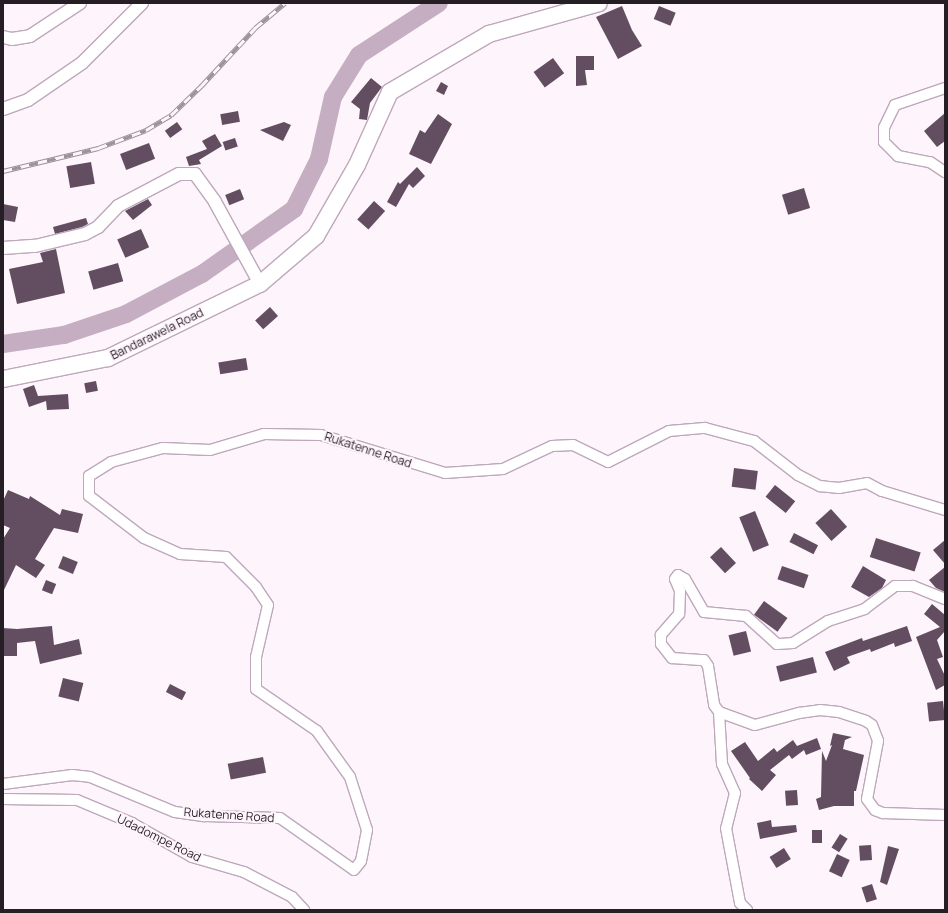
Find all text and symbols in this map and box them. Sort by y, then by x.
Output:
street label: Bandarawela Road [108,305,206,363]
street label: Rukatenne Road [323,429,413,471]
street label: Rukatenne Road [183,805,275,825]
street label: Udadompe Road [115,811,203,865]

